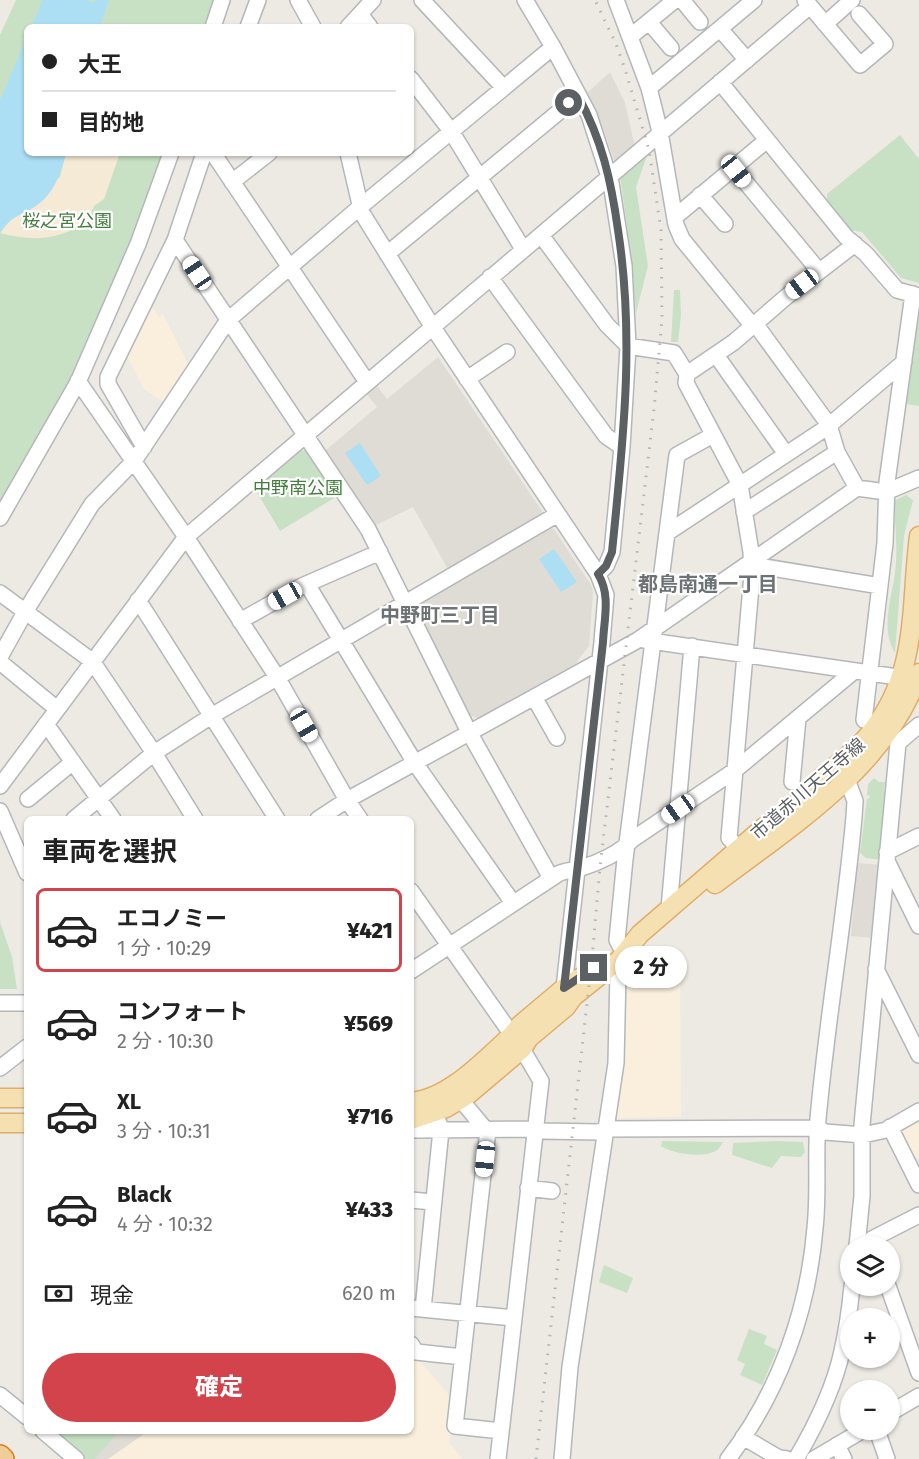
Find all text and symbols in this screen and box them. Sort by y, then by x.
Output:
text: 大王 [78,51,122,78]
route start [555,89,582,116]
text: 目的地 [78,109,144,136]
car [718,151,754,191]
park label: 桜之宮公園 [22,210,112,232]
car [179,253,215,293]
car [782,266,822,302]
park label: 中野南公園 [253,477,343,499]
district label: 都島南通一丁目 [638,572,778,596]
car [265,579,305,613]
district label: 中野町三丁目 [380,603,500,627]
car [287,705,321,745]
street label: 市道赤川天王寺線 [746,733,870,845]
car [658,791,698,827]
text: 車両を選択 [42,836,177,868]
icon: car [45,903,99,957]
text: エコノミー [117,905,227,932]
text: ¥421 [347,917,393,944]
text: 1 分 · 10:29 [117,936,211,960]
callout: 2 分 [615,947,687,989]
route end [580,954,607,981]
text: 2 分 [633,955,669,979]
icon: car [45,996,99,1050]
text: コンフォート [117,998,248,1025]
text: ¥569 [344,1010,393,1037]
text: 2 分 · 10:30 [117,1029,214,1053]
text: XL [117,1088,141,1115]
icon: car [45,1089,99,1143]
text: ¥716 [347,1103,393,1130]
text: 3 分 · 10:31 [117,1119,211,1143]
car [474,1140,496,1178]
text: Black [117,1181,172,1208]
icon: car [45,1182,99,1236]
text: ¥433 [345,1196,393,1223]
text: 4 分 · 10:32 [117,1212,213,1236]
map controls [840,1236,900,1440]
button: layers [840,1236,900,1296]
icon: cash [42,1277,75,1310]
text: 620 m [342,1281,396,1305]
text: 現金 [90,1282,134,1309]
button: + [840,1308,900,1368]
button: 確定 [42,1353,396,1422]
button: − [840,1380,900,1440]

